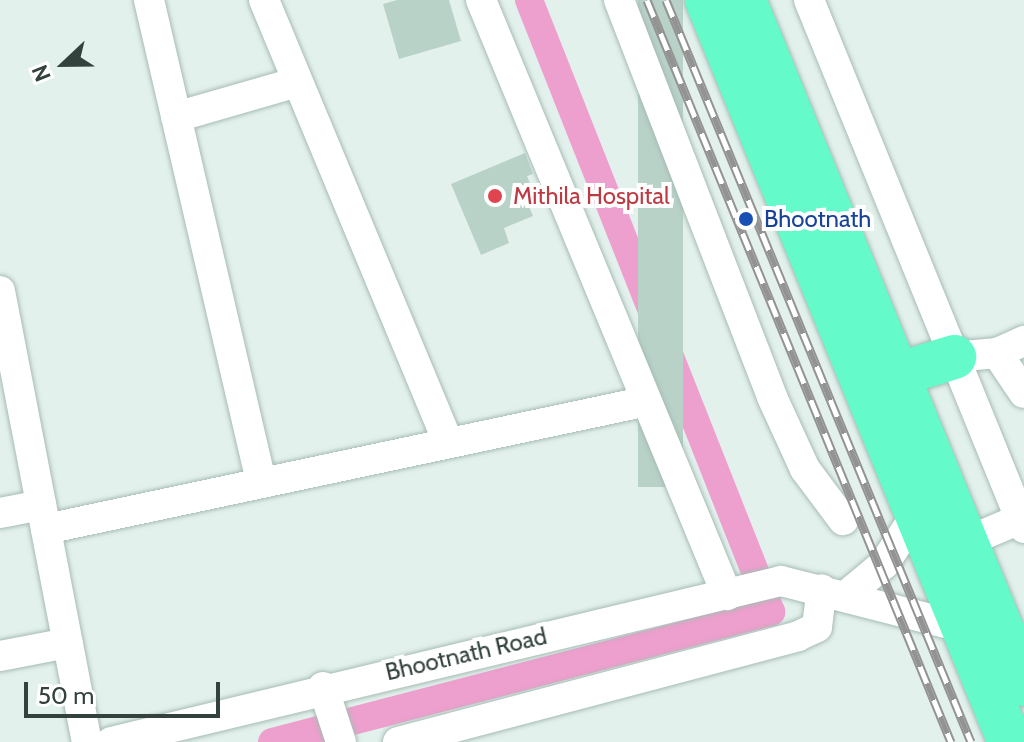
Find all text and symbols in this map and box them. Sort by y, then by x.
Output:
north arrow [24,24,104,104]
text: N [26,61,57,85]
place label: Mithila Hospital [513,182,670,210]
marker: Mithila Hospital [484,185,506,207]
place label: Bhootnath [764,205,871,233]
marker: Bhootnath [735,208,757,230]
street label: Bhootnath Road [382,621,550,687]
scale bar [28,666,224,716]
text: 50 m [38,681,94,710]

